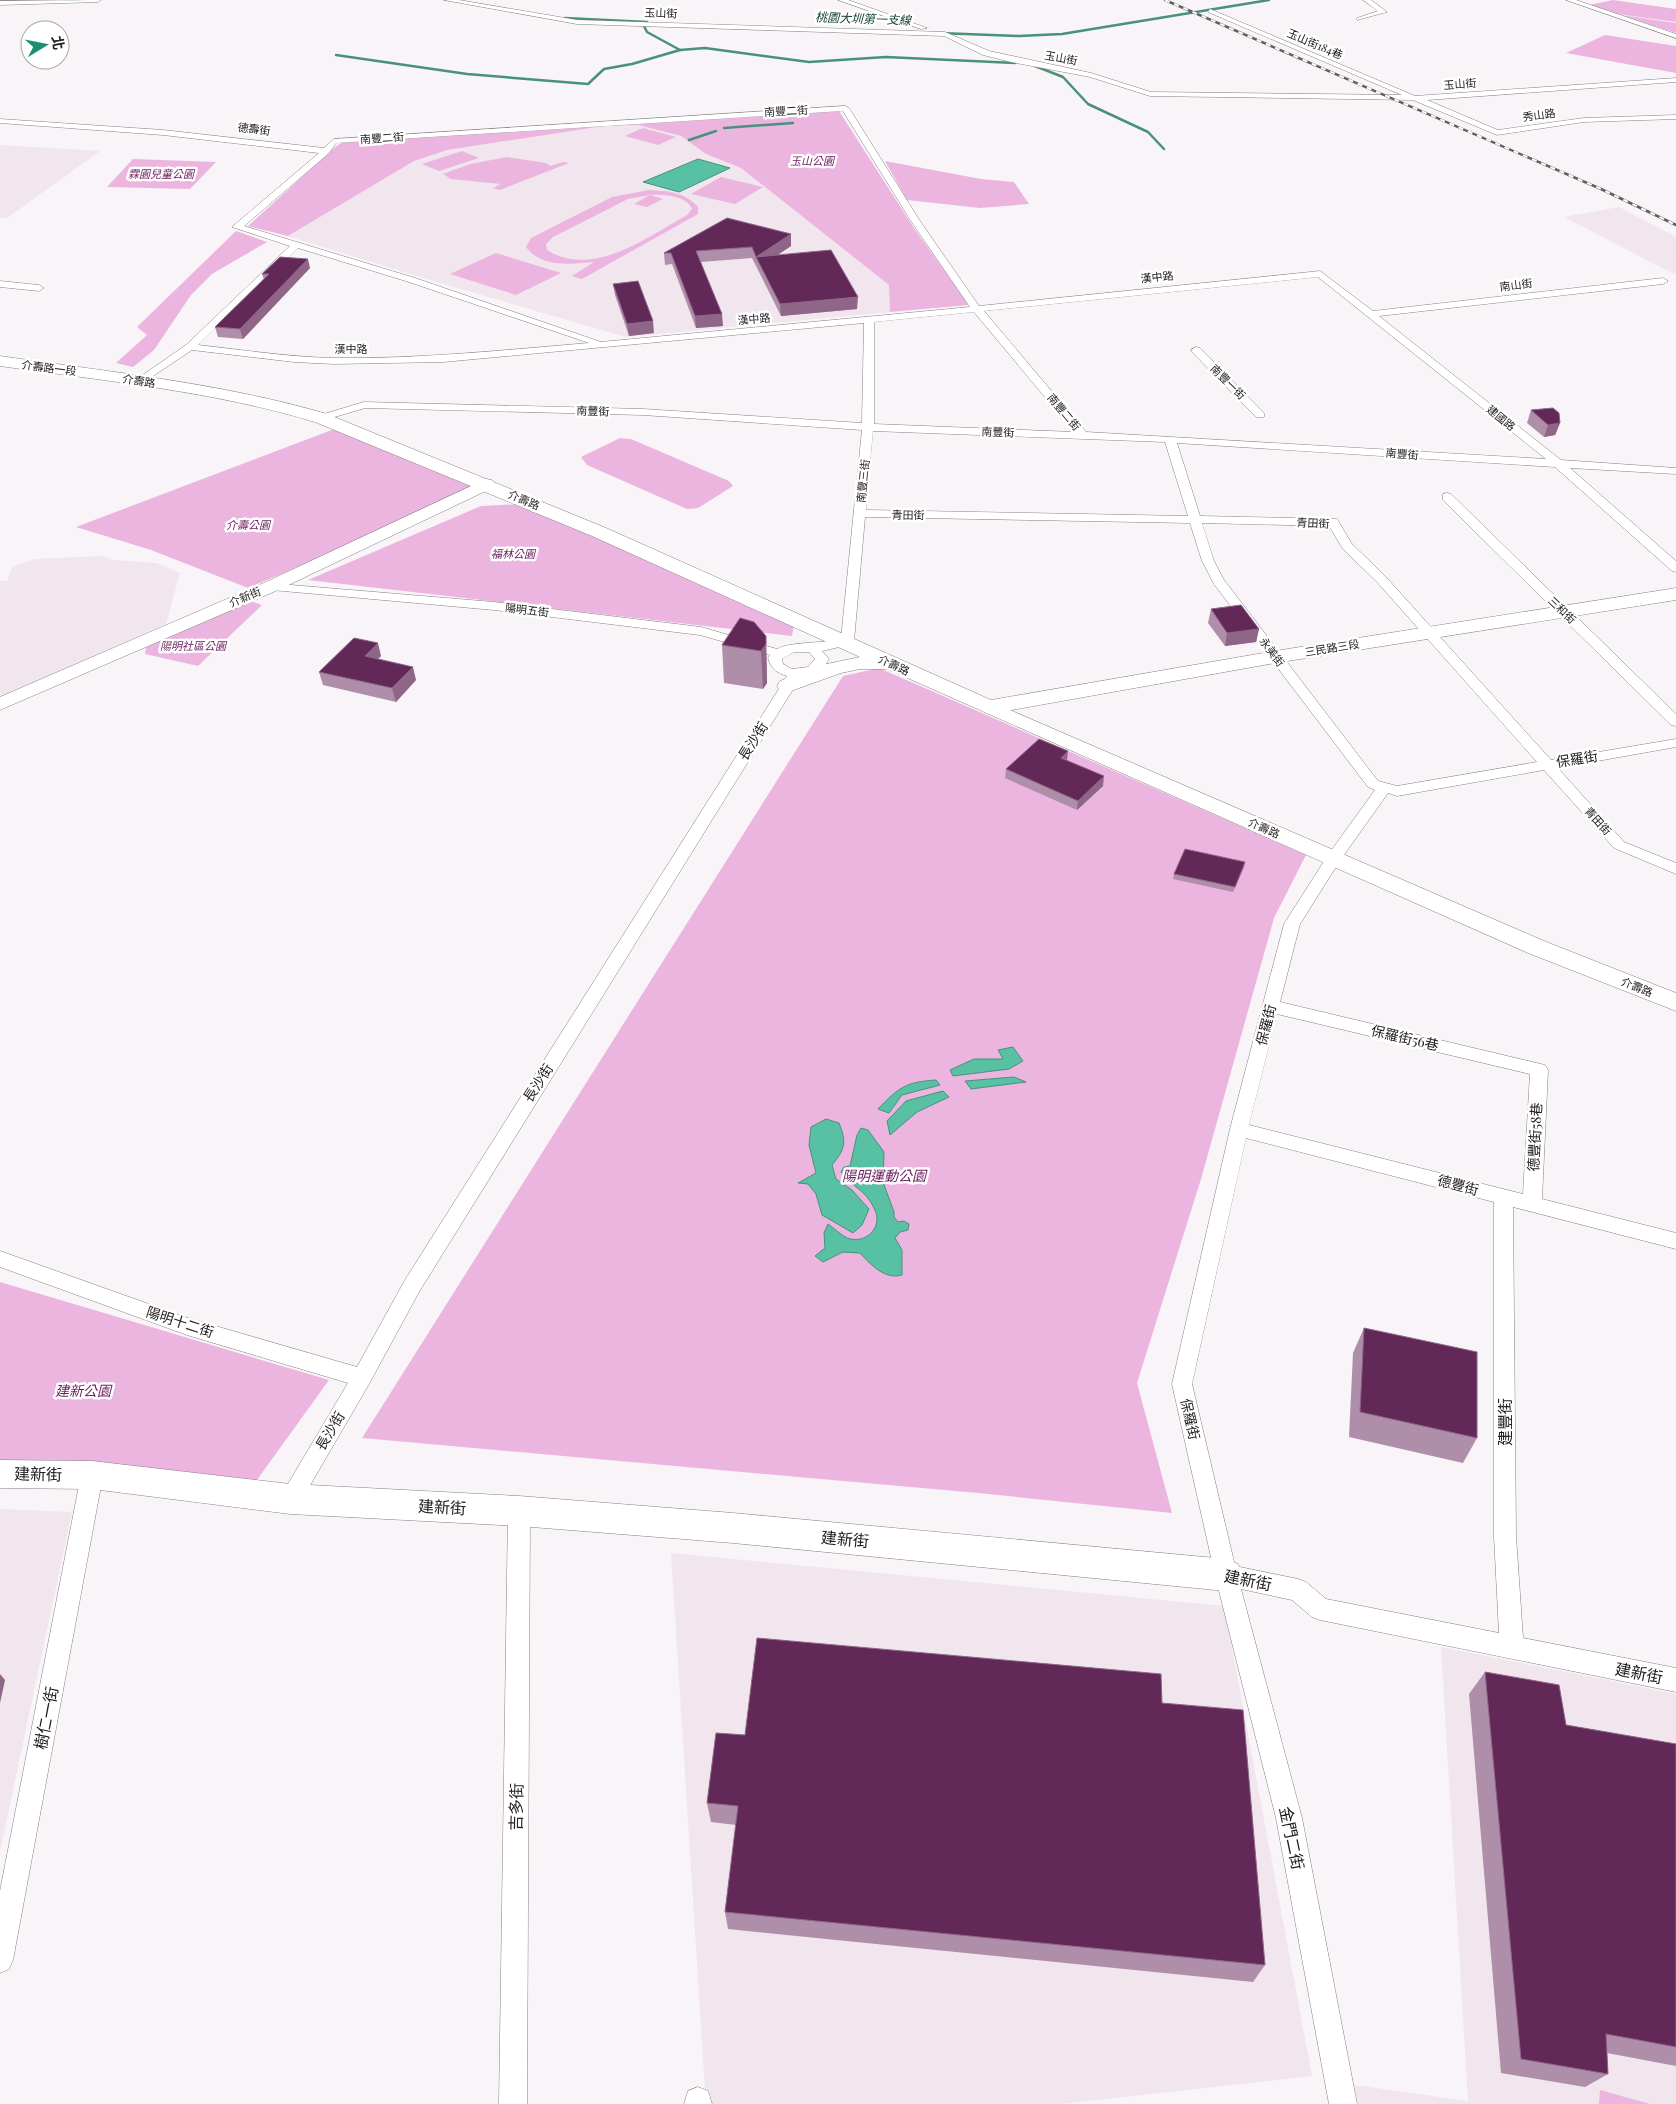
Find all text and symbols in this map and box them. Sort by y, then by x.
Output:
street label: 玉山街 [644,4,678,21]
water label: 桃園大圳第一支線 [815,8,913,28]
north arrow [20,20,70,70]
street label: 玉山街184巷 [1285,25,1345,62]
text: 北 [48,34,69,51]
street label: 玉山街 [1044,47,1079,68]
street label: 玉山街 [1443,75,1477,92]
street label: 南豐二街 [764,102,808,119]
street label: 秀山路 [1522,105,1556,124]
street label: 德壽街 [237,119,271,138]
street label: 南豐二街 [359,128,404,147]
park label: 玉山公園 [790,153,836,168]
park label: 霖園兒童公園 [128,166,196,181]
street label: 漢中路 [1140,267,1174,286]
street label: 南山街 [1499,275,1533,294]
street label: 漢中路 [737,310,771,327]
street label: 漢中路 [335,341,368,356]
street label: 介壽路一段 [21,357,77,378]
street label: 南豐一街 [1207,361,1249,403]
street label: 介壽路 [122,371,157,390]
street label: 南豐二街 [1044,390,1084,433]
street label: 建國路 [1484,401,1519,434]
street label: 南豐街 [576,402,610,419]
street label: 南豐街 [981,423,1015,440]
street label: 南豐街 [1385,445,1419,462]
street label: 南豐三街 [853,458,872,504]
street label: 介壽路 [506,486,542,513]
street label: 青田街 [891,507,925,522]
street label: 青田街 [1296,514,1330,531]
park label: 介壽公園 [226,517,272,532]
park label: 福林公園 [491,546,537,561]
street label: 介新街 [227,583,263,610]
street label: 三和街 [1545,593,1579,626]
street label: 陽明五街 [504,599,550,620]
street label: 永美街 [1256,634,1288,669]
street label: 三民路三段 [1304,636,1360,659]
park label: 陽明社區公園 [160,638,228,653]
street label: 介壽路 [876,651,912,678]
street label: 長沙街 [733,718,772,764]
street label: 保羅街 [1555,746,1599,771]
street label: 青田街 [1582,803,1615,838]
street label: 介壽路 [1246,814,1282,841]
street label: 介壽路 [1619,973,1655,1000]
street label: 保羅街 [1251,1002,1280,1048]
street label: 保羅街56巷 [1369,1020,1441,1055]
street label: 長沙街 [518,1060,557,1106]
street label: 德豐街58巷 [1523,1102,1546,1172]
park label: 陽明運動公園 [842,1166,928,1185]
street label: 德豐街 [1435,1170,1481,1199]
street label: 陽明十二街 [144,1302,216,1341]
park label: 建新公園 [55,1381,113,1400]
street label: 保羅街 [1177,1396,1204,1441]
street label: 建豐街 [1494,1398,1515,1446]
street label: 長沙街 [311,1408,349,1454]
street label: 建新街 [14,1463,62,1484]
street label: 建新街 [418,1495,467,1518]
street label: 建新街 [820,1526,870,1551]
street label: 建新街 [1223,1565,1274,1594]
street label: 建新街 [1614,1658,1665,1687]
street label: 樹仁一街 [29,1684,62,1751]
street label: 吉多街 [505,1783,526,1831]
street label: 金門二街 [1276,1804,1309,1871]

